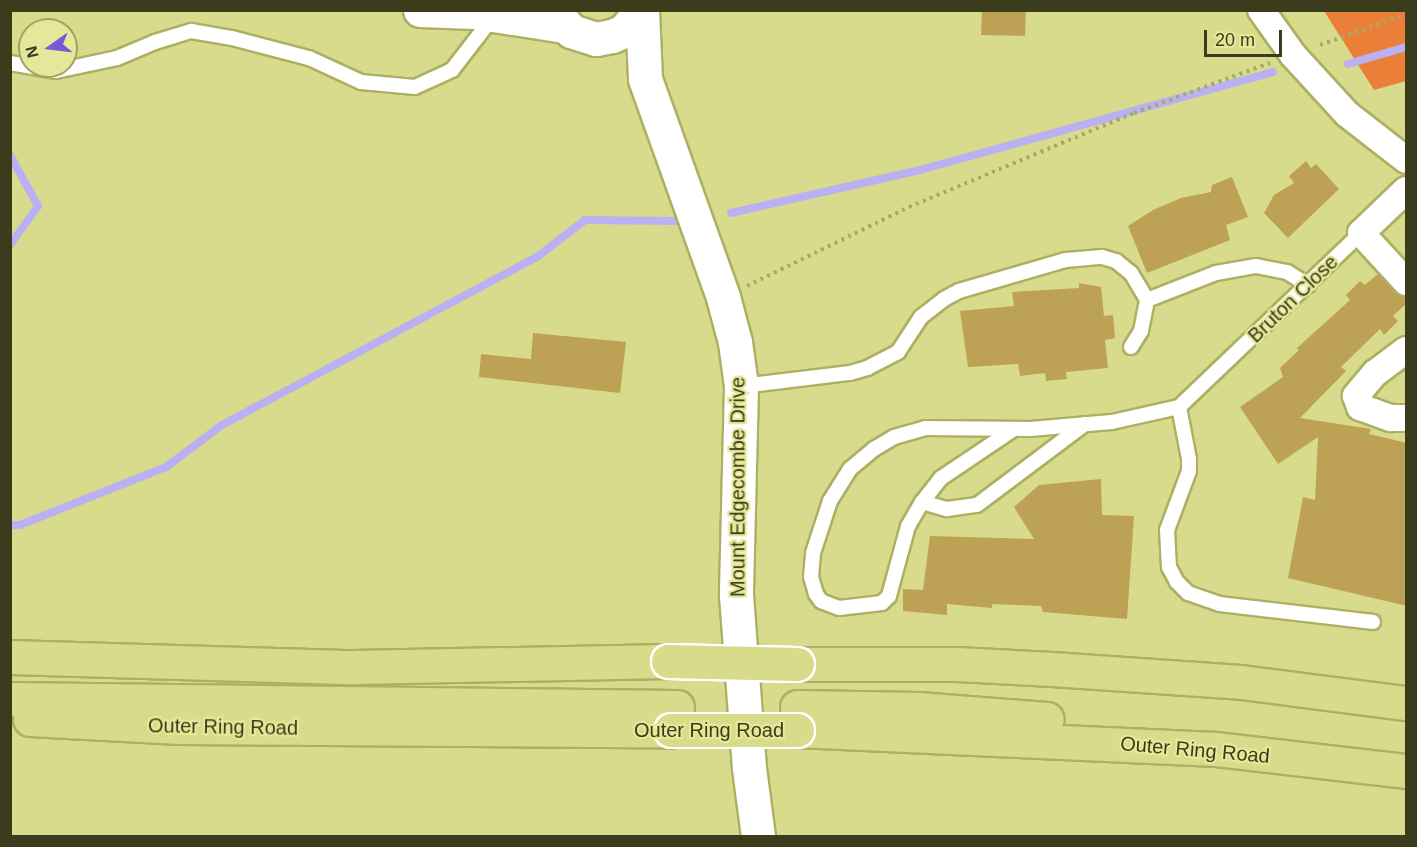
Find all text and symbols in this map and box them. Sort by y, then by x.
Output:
north arrow [18,18,78,78]
scale bar [1207,18,1285,56]
text: 20 m [1215,30,1255,50]
text: N [22,44,42,60]
street label: Bruton Close [1243,250,1343,348]
street label: Mount Edgecombe Drive [726,377,750,597]
street label: Outer Ring Road [148,714,298,740]
street label: Outer Ring Road [634,718,784,742]
street label: Outer Ring Road [1119,732,1271,768]

